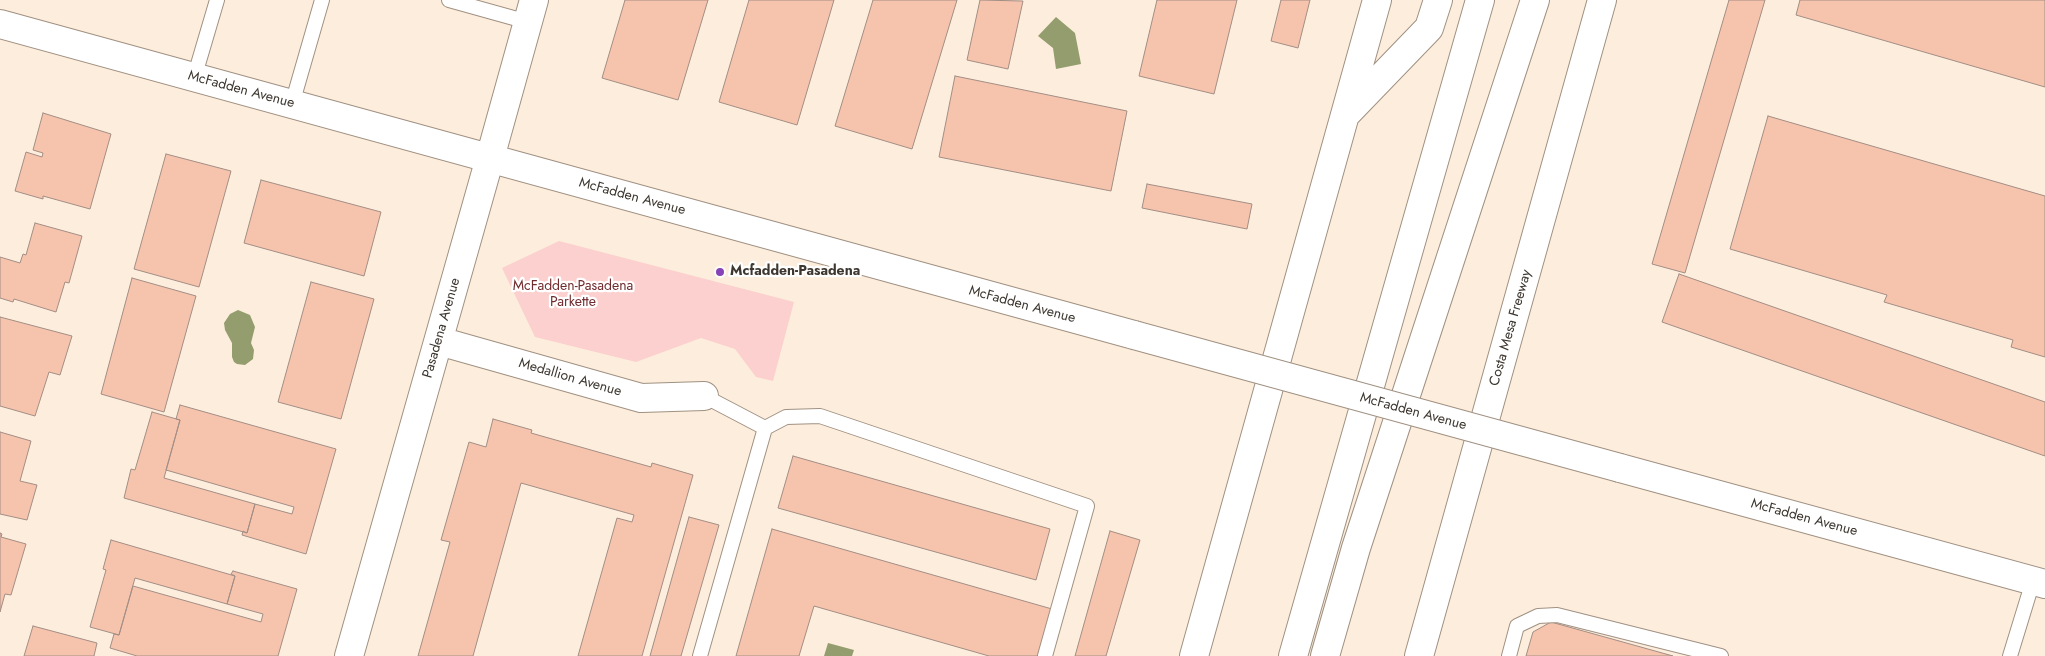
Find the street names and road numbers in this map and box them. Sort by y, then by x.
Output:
street label: McFadden Avenue [186,68,296,112]
street label: McFadden Avenue [577,175,687,219]
street label: Costa Mesa Freeway [1486,268,1536,388]
street label: Pasadena Avenue [420,276,464,380]
street label: McFadden Avenue [967,283,1077,327]
street label: Medallion Avenue [517,355,623,401]
street label: McFadden Avenue [1358,390,1468,434]
street label: McFadden Avenue [1749,496,1859,540]

